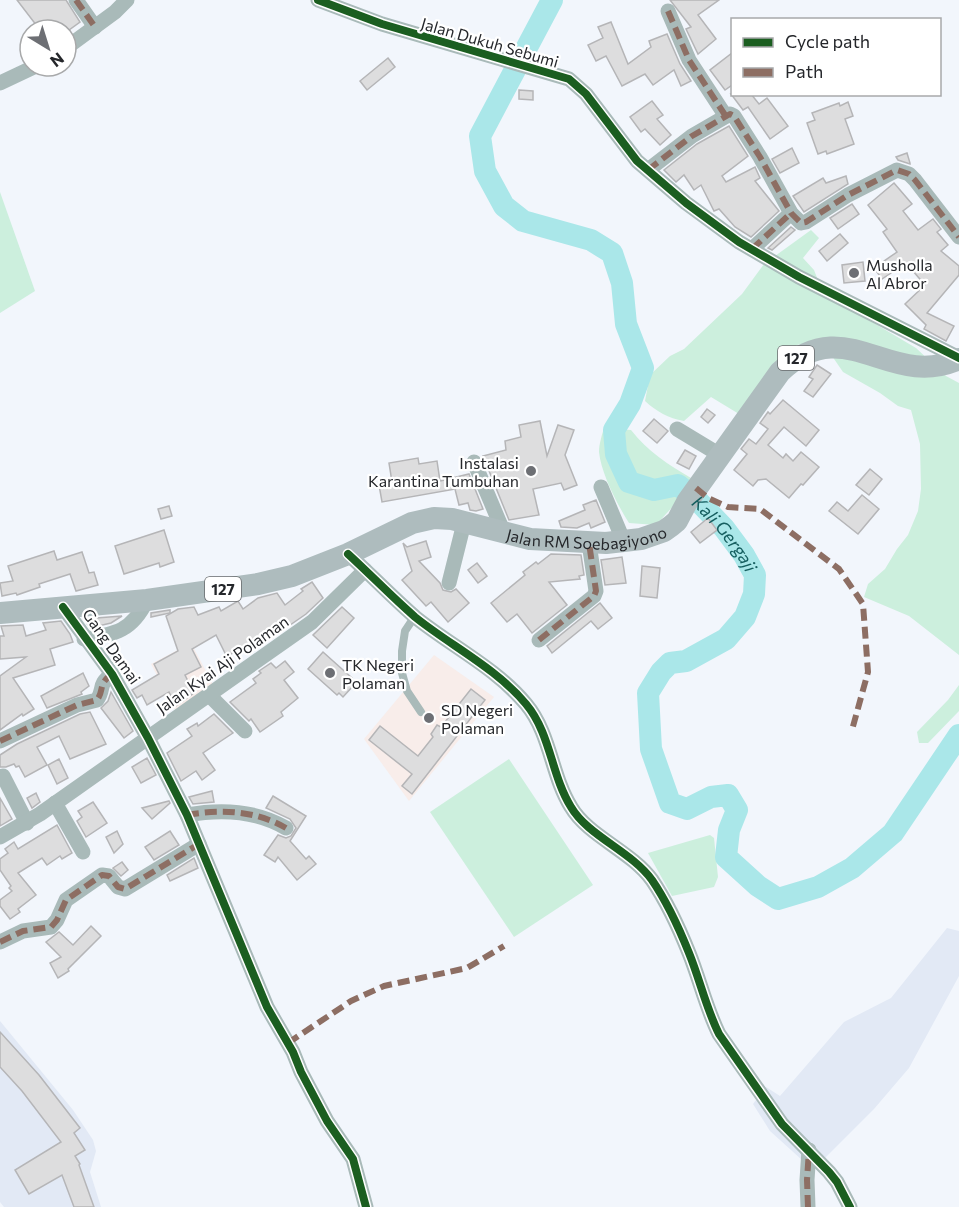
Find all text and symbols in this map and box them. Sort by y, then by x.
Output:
street label: Jalan Dukuh Sebumi [419,13,561,71]
north arrow [18,18,78,78]
legend [731,18,941,96]
text: Cycle path [785,30,870,52]
text: N [47,49,68,71]
text: Path [785,60,823,82]
place label: Musholla Al Abror [866,255,933,292]
marker: Musholla Al Abror [847,266,861,280]
road number: 127 [778,346,814,370]
place label: Instalasi Karantina Tumbuhan [368,453,519,490]
marker: Instalasi Karantina Tumbuhan [524,464,538,478]
water label: Kali Gergaji [688,490,763,577]
street label: Jalan RM Soebagiyono [505,521,669,553]
road number: 127 [205,577,241,601]
street label: Gang Damai [79,605,145,687]
street label: Jalan Kyai Aji Polaman [152,611,292,717]
place label: TK Negeri Polaman [342,655,414,692]
marker: TK Negeri Polaman [323,666,337,680]
place label: SD Negeri Polaman [441,700,513,737]
marker: SD Negeri Polaman [422,711,436,725]

